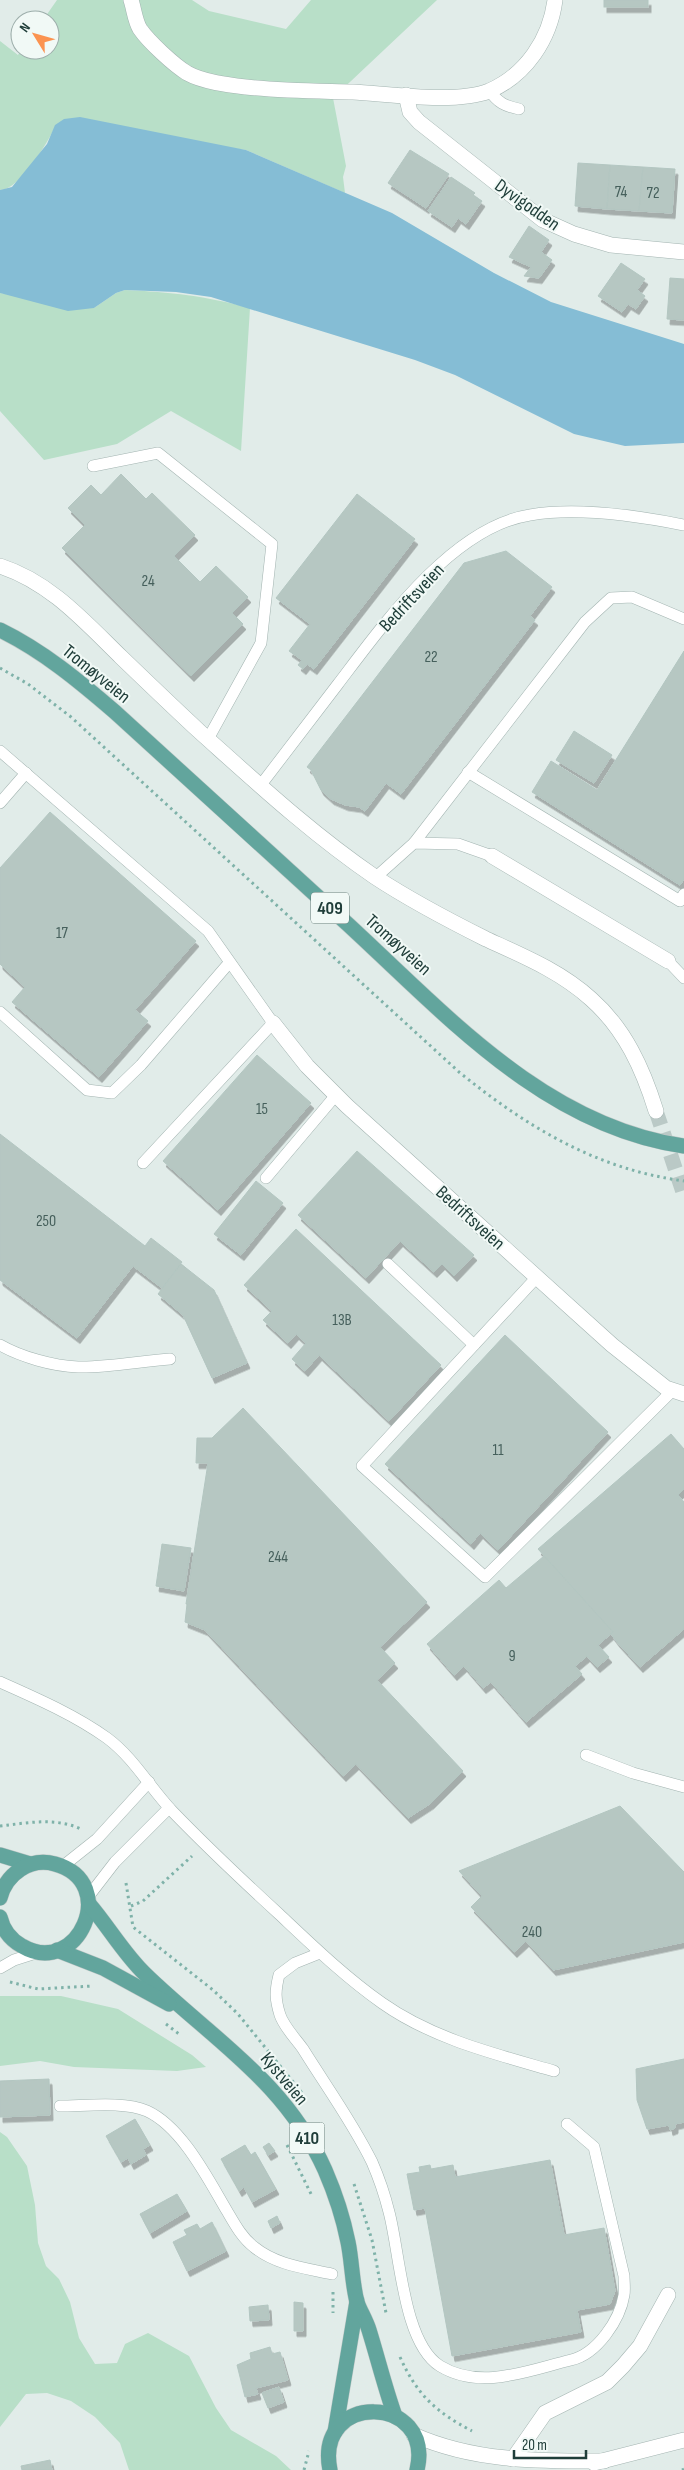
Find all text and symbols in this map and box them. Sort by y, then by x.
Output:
north arrow [10,10,60,60]
text: N [16,19,34,36]
street label: Dyvigodden [490,174,564,236]
house number: 74 [615,183,627,202]
house number: 72 [647,184,659,203]
street label: Bedriftsveien [375,559,450,637]
house number: 24 [141,572,155,591]
street label: Tromøyveien [57,640,135,709]
house number: 22 [424,648,438,667]
road number: 409 [311,892,349,924]
street label: Tromøyveien [360,910,436,981]
house number: 17 [56,924,69,943]
house number: 15 [256,1100,268,1119]
street label: Bedriftsveien [431,1181,509,1255]
house number: 250 [36,1212,56,1231]
house number: 13B [332,1311,352,1330]
house number: 11 [492,1441,504,1460]
house number: 244 [268,1548,288,1567]
house number: 9 [508,1647,516,1666]
house number: 240 [522,1923,542,1942]
street label: Kystveien [255,2048,313,2110]
road number: 410 [290,2122,324,2154]
scale bar [514,2428,586,2460]
text: 20 m [522,2436,547,2455]

